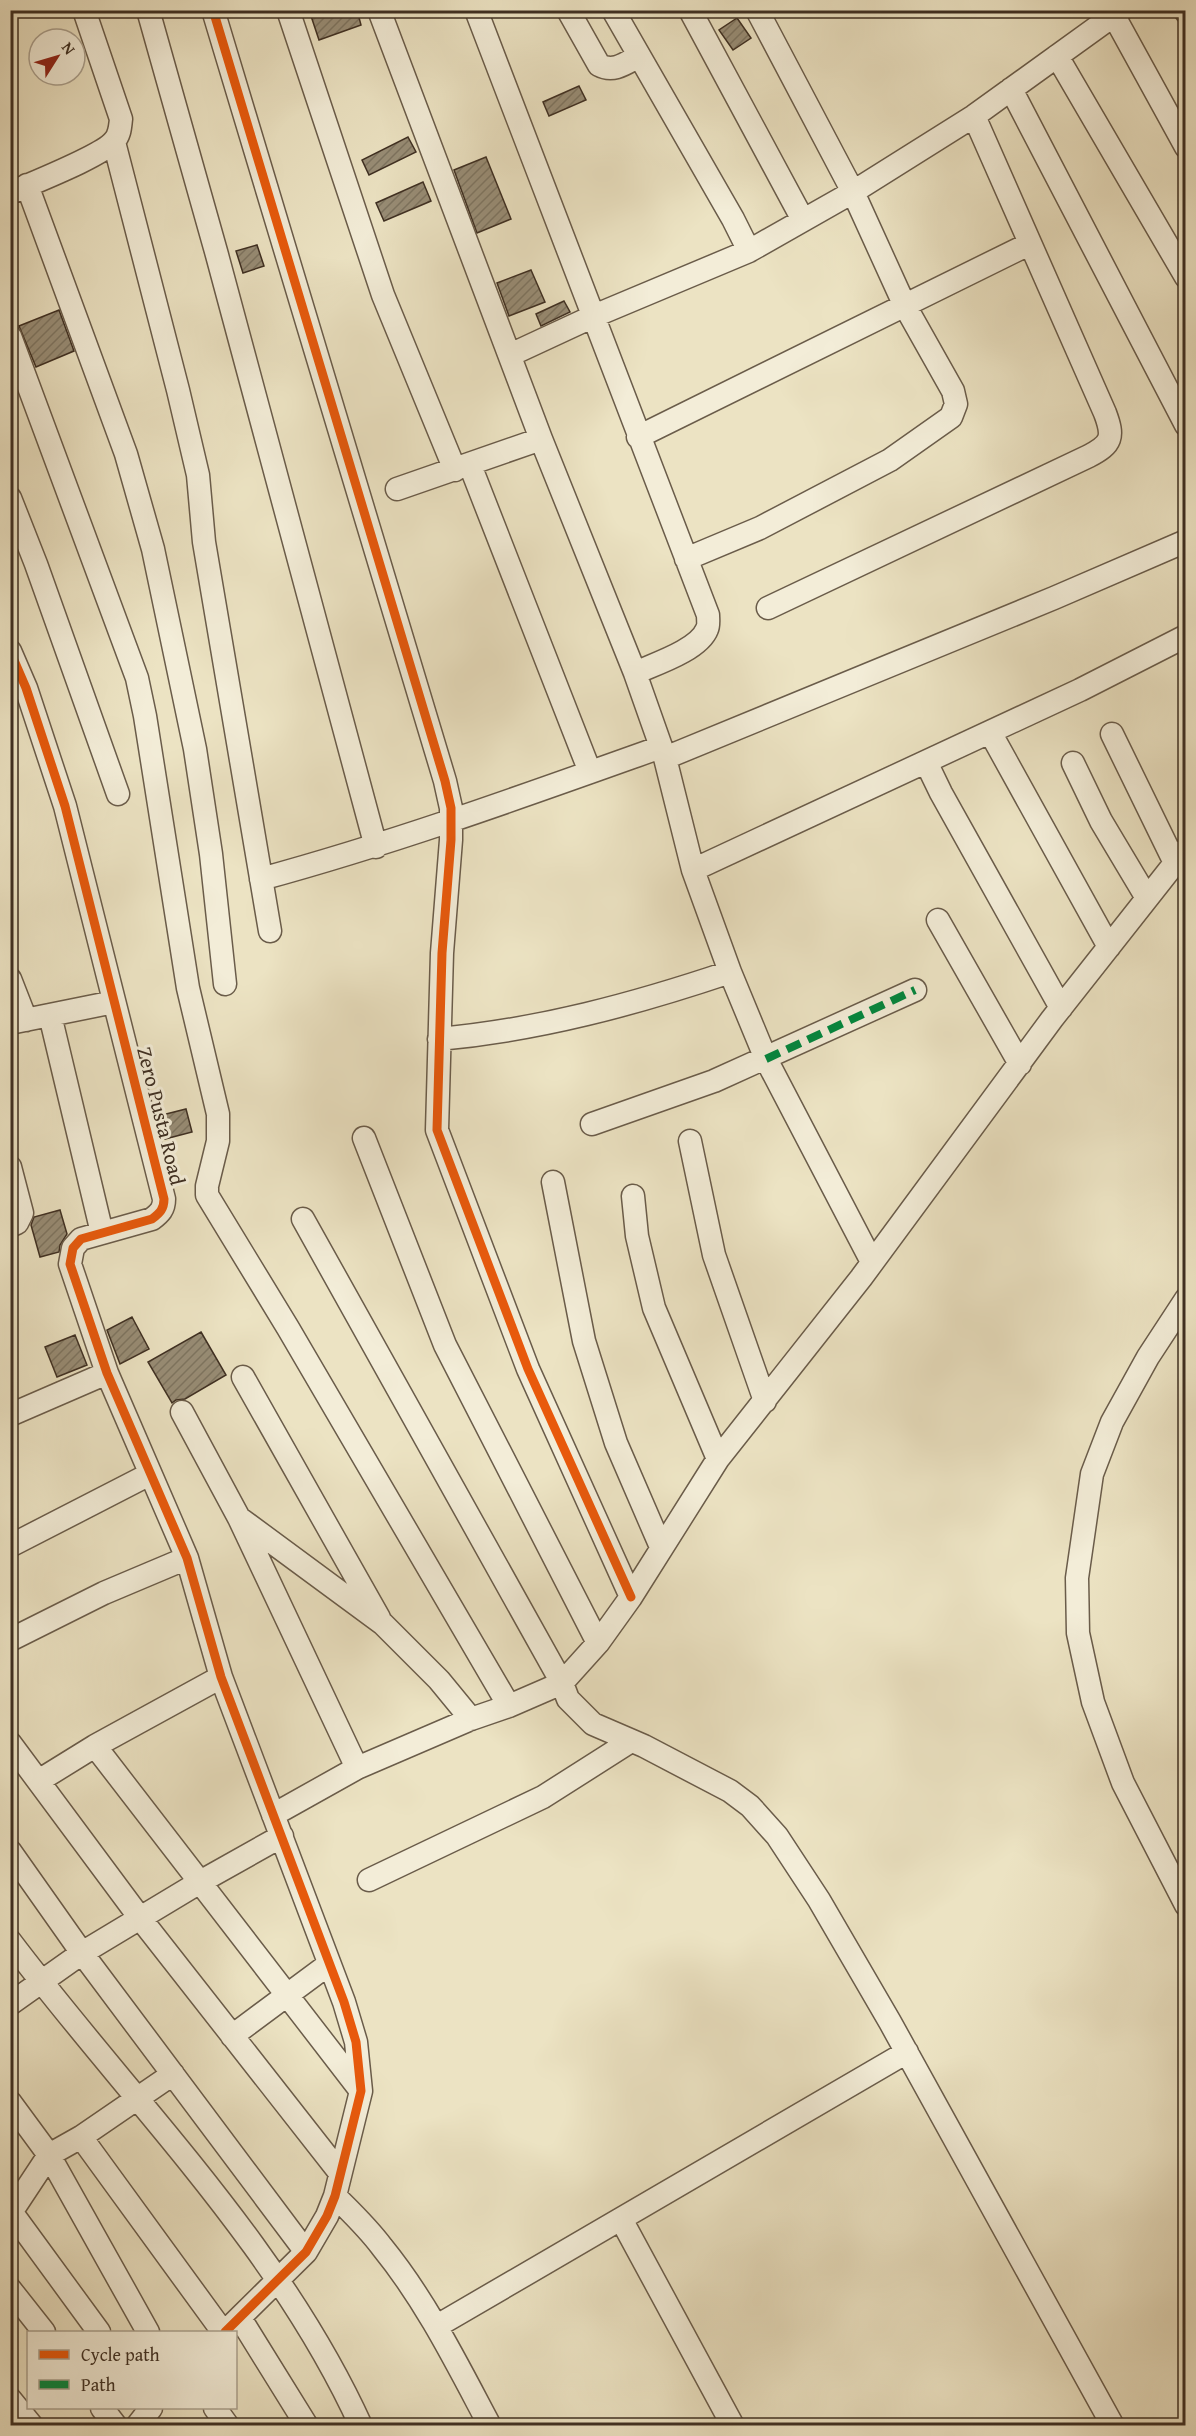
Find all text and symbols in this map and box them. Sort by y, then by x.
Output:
north arrow [27,27,87,87]
text: N [56,36,82,60]
street label: Zero Pusta Road [129,1043,194,1189]
legend [27,2331,237,2409]
text: Cycle path [81,2341,160,2368]
text: Path [81,2371,116,2398]

